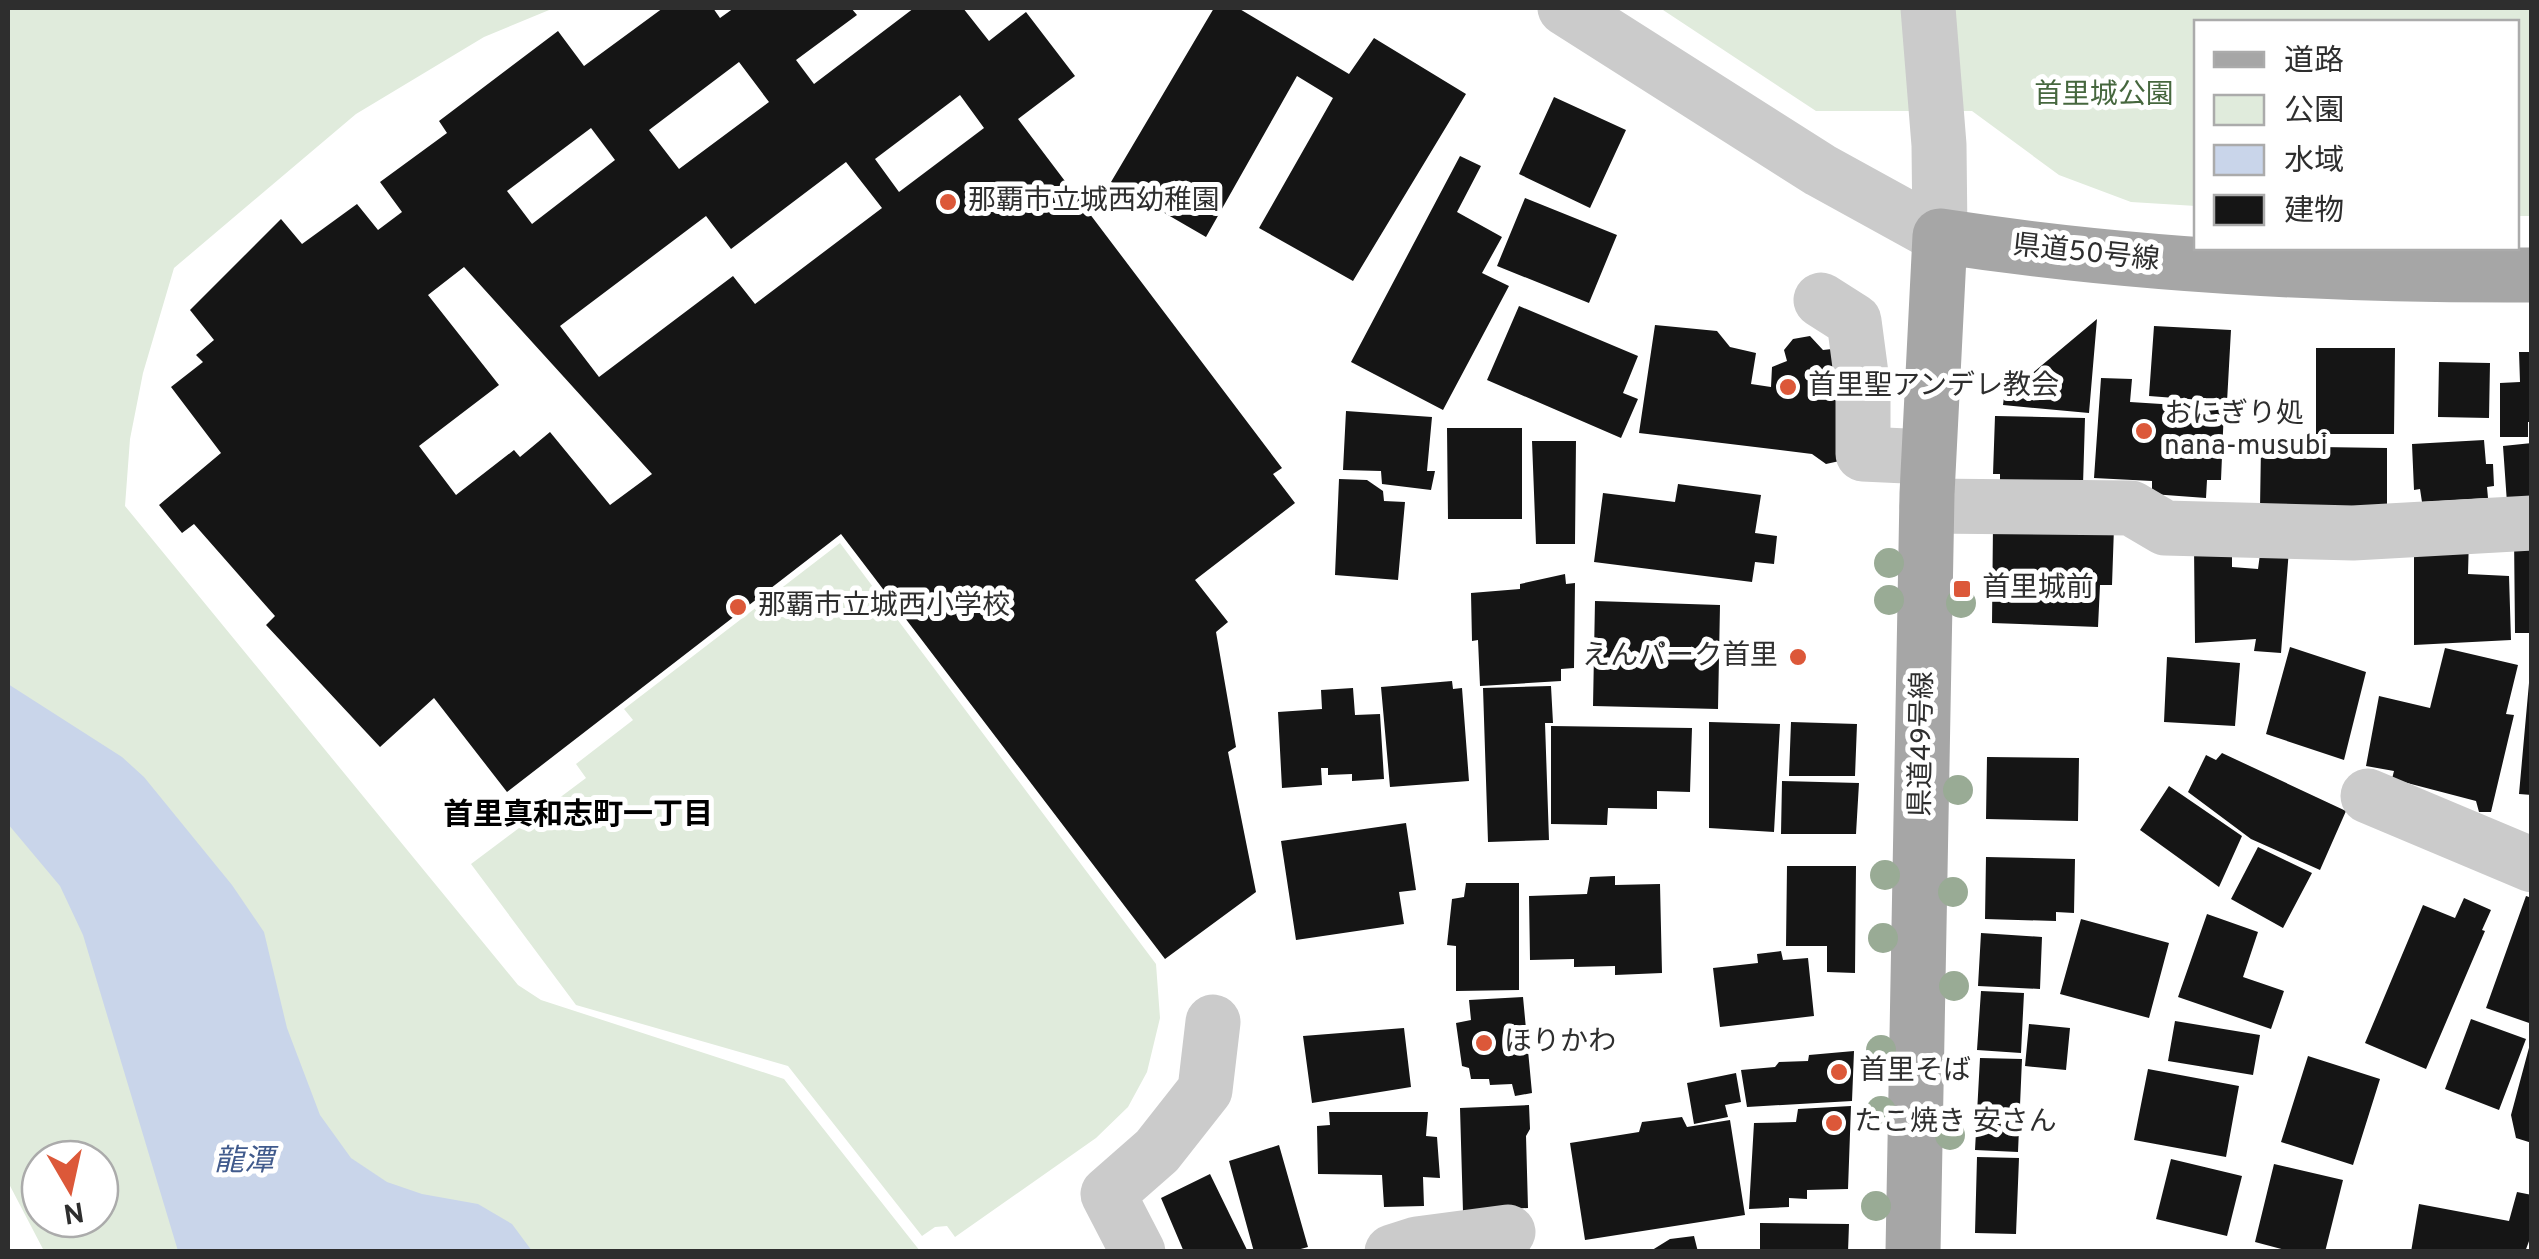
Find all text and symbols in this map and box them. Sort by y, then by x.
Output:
legend [2194,20,2519,250]
text: 道路 [2284,44,2344,81]
park label: 首里城公園 [2034,78,2174,114]
text: 公園 [2284,94,2344,131]
text: 水域 [2284,144,2344,181]
place label: 那覇市立城西幼稚園 [968,184,1220,220]
marker: 那覇市立城西幼稚園 [937,191,959,213]
text: 建物 [2284,194,2344,231]
street label: 県道50号線 [2011,228,2161,280]
place label: 首里聖アンデレ教会 [1808,369,2059,405]
marker: 首里聖アンデレ教会 [1777,376,1799,398]
place label: おにぎり処 nana-musubi [2164,397,2328,465]
marker: おにぎり処 nana-musubi [2133,420,2155,442]
place label: 首里城前 [1982,571,2094,607]
marker: 首里城前 [1951,578,1973,600]
place label: 那覇市立城西小学校 [758,589,1010,625]
marker: 那覇市立城西小学校 [727,596,749,618]
place label: えんパーク首里 [1582,639,1778,675]
marker: えんパーク首里 [1787,646,1809,668]
street label: 県道49号線 [1904,671,1942,817]
district label: 首里真和志町一丁目 [443,798,713,835]
place label: ほりかわ [1504,1025,1616,1061]
marker: ほりかわ [1473,1032,1495,1054]
place label: 首里そば [1859,1054,1971,1090]
marker: 首里そば [1828,1061,1850,1083]
place label: たこ焼き 安さん [1854,1105,2057,1141]
marker: たこ焼き 安さん [1823,1112,1845,1134]
north arrow [20,1139,120,1239]
water label: 龍潭 [214,1144,279,1181]
text: N [61,1191,86,1230]

